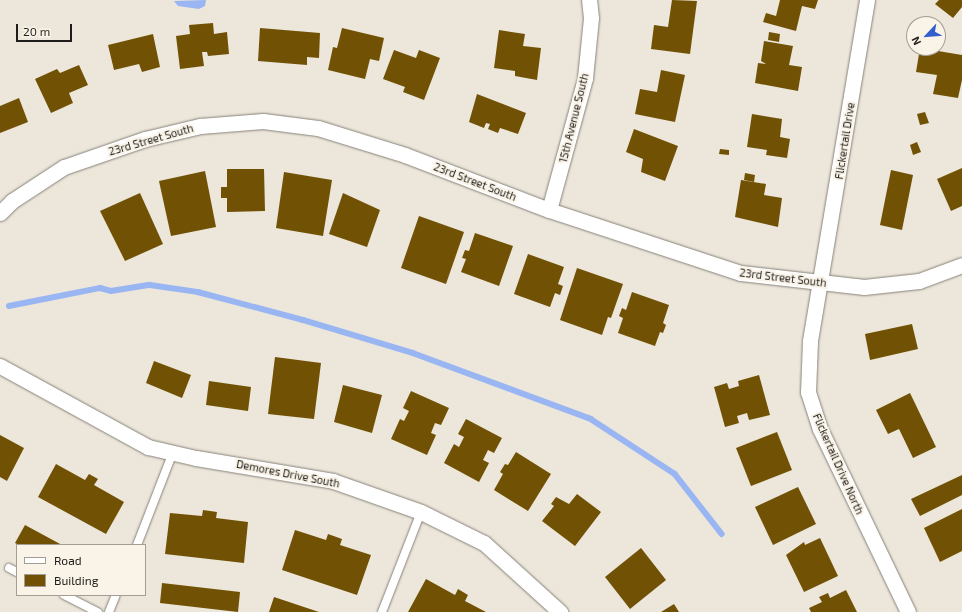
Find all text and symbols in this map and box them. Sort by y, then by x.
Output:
scale bar [18,16,74,42]
north arrow [906,16,946,56]
text: 20 m [23,24,50,38]
text: N [908,35,923,47]
street label: 15th Avenue South [556,72,592,164]
street label: Flickertail Drive [832,102,858,180]
street label: 23rd Street South [107,122,195,158]
street label: 23rd Street South [432,160,518,204]
street label: 23rd Street South [739,266,827,290]
street label: Flickertail Drive North [810,411,866,517]
street label: Demores Drive South [235,457,341,491]
legend [16,544,146,596]
text: Road [54,553,82,567]
text: Building [54,573,98,587]

